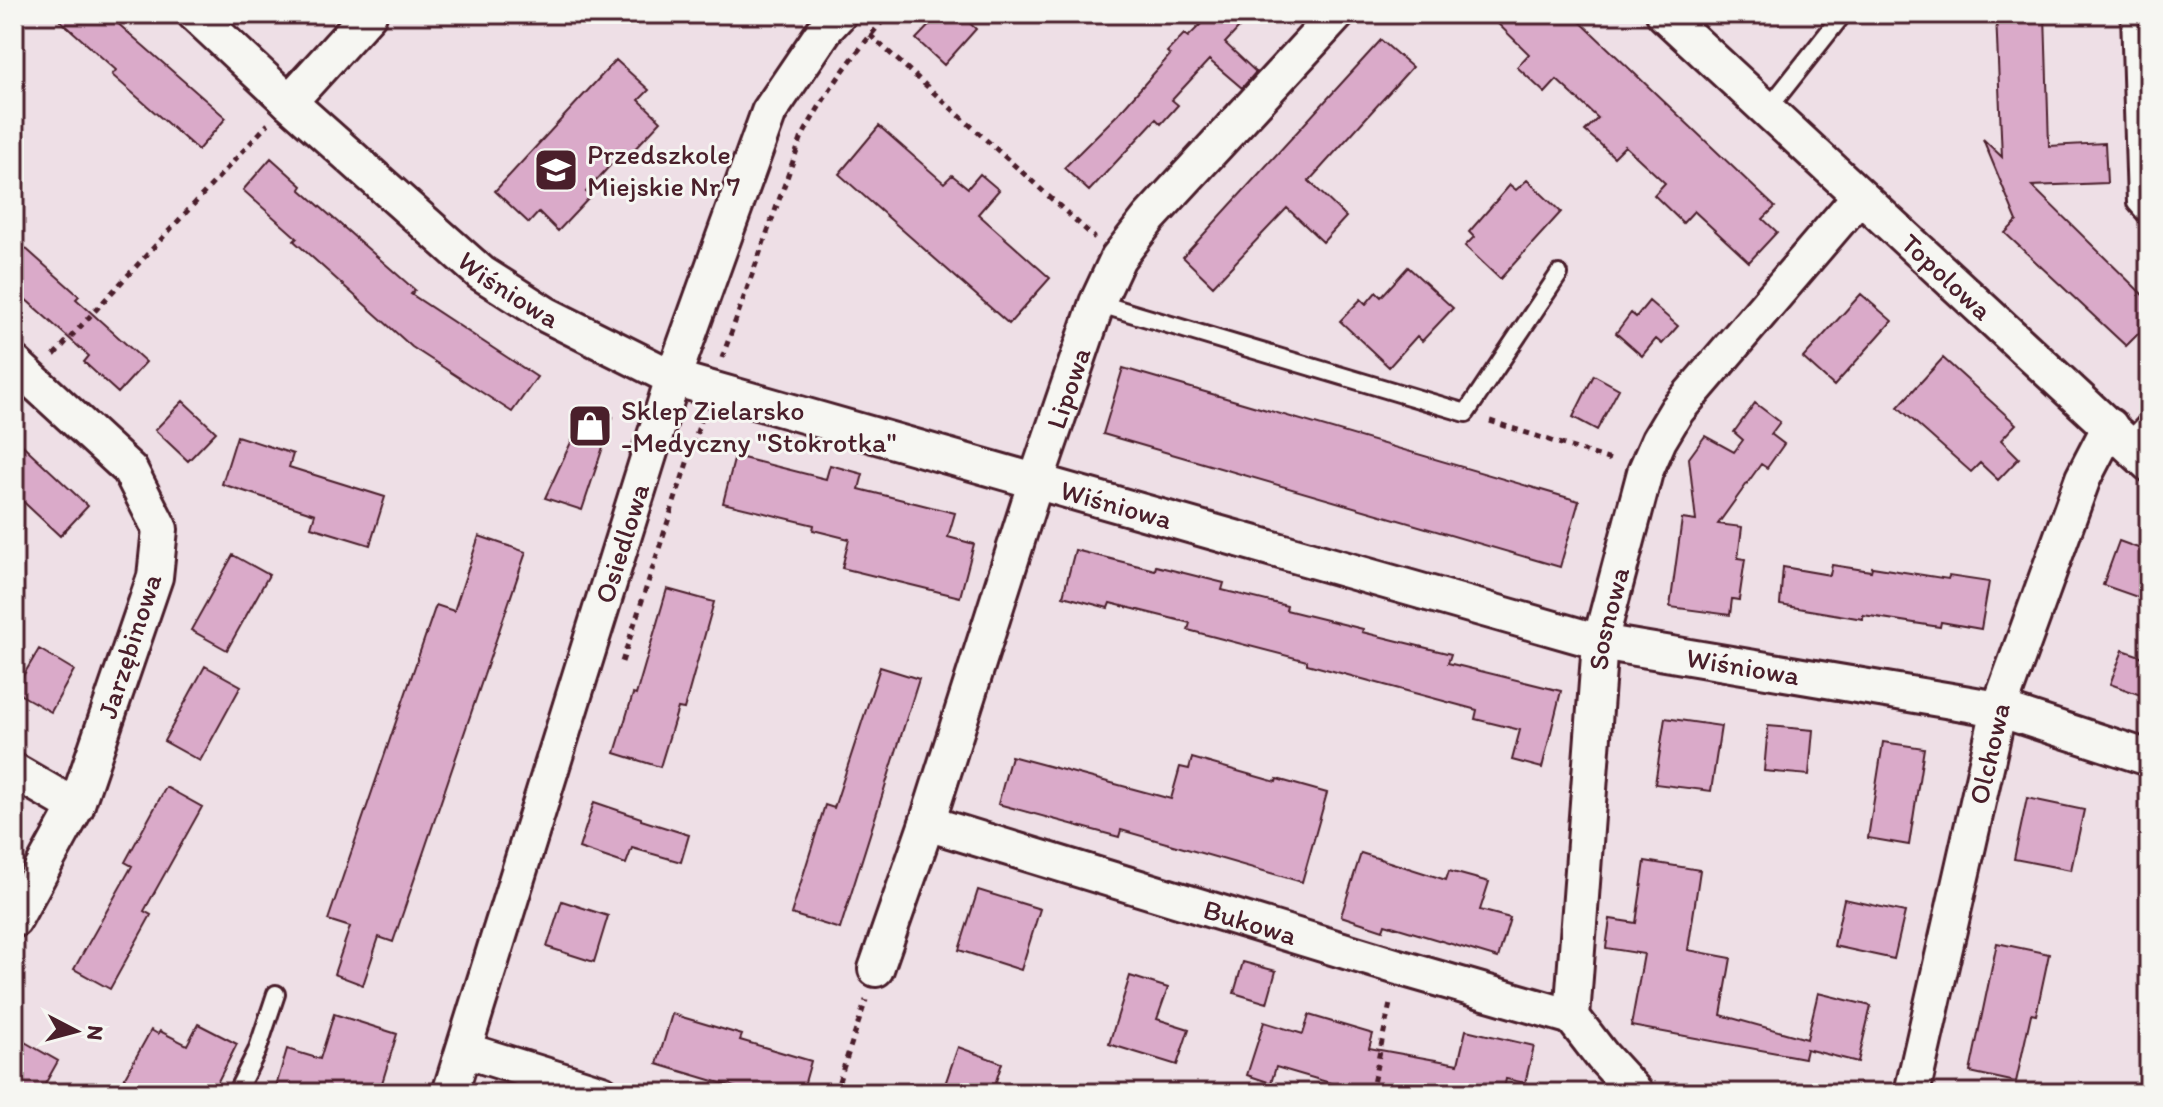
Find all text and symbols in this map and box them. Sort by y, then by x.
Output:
place label: Przedszkole Miejskie Nr 7 [587,137,740,203]
school or university icon: Przedszkole Miejskie Nr 7 [532,146,580,194]
street label: Topolowa [1894,226,2000,327]
street label: Wiśniowa [451,244,565,335]
street label: Lipowa [1038,342,1098,433]
place label: Sklep Zielarsko -Medyczny "Stokrotka" [621,393,897,459]
shop icon: Sklep Zielarsko -Medyczny "Stokrotka" [566,402,614,450]
street label: Wiśniowa [1057,472,1177,536]
street label: Osiedlowa [587,479,656,607]
street label: Sosnowa [1581,563,1636,671]
street label: Jarzębinowa [90,569,169,723]
street label: Wiśniowa [1684,640,1803,692]
street label: Olchowa [1961,699,2017,808]
street label: Bukowa [1199,892,1301,952]
north arrow [36,991,116,1071]
text: N [81,1024,110,1042]

